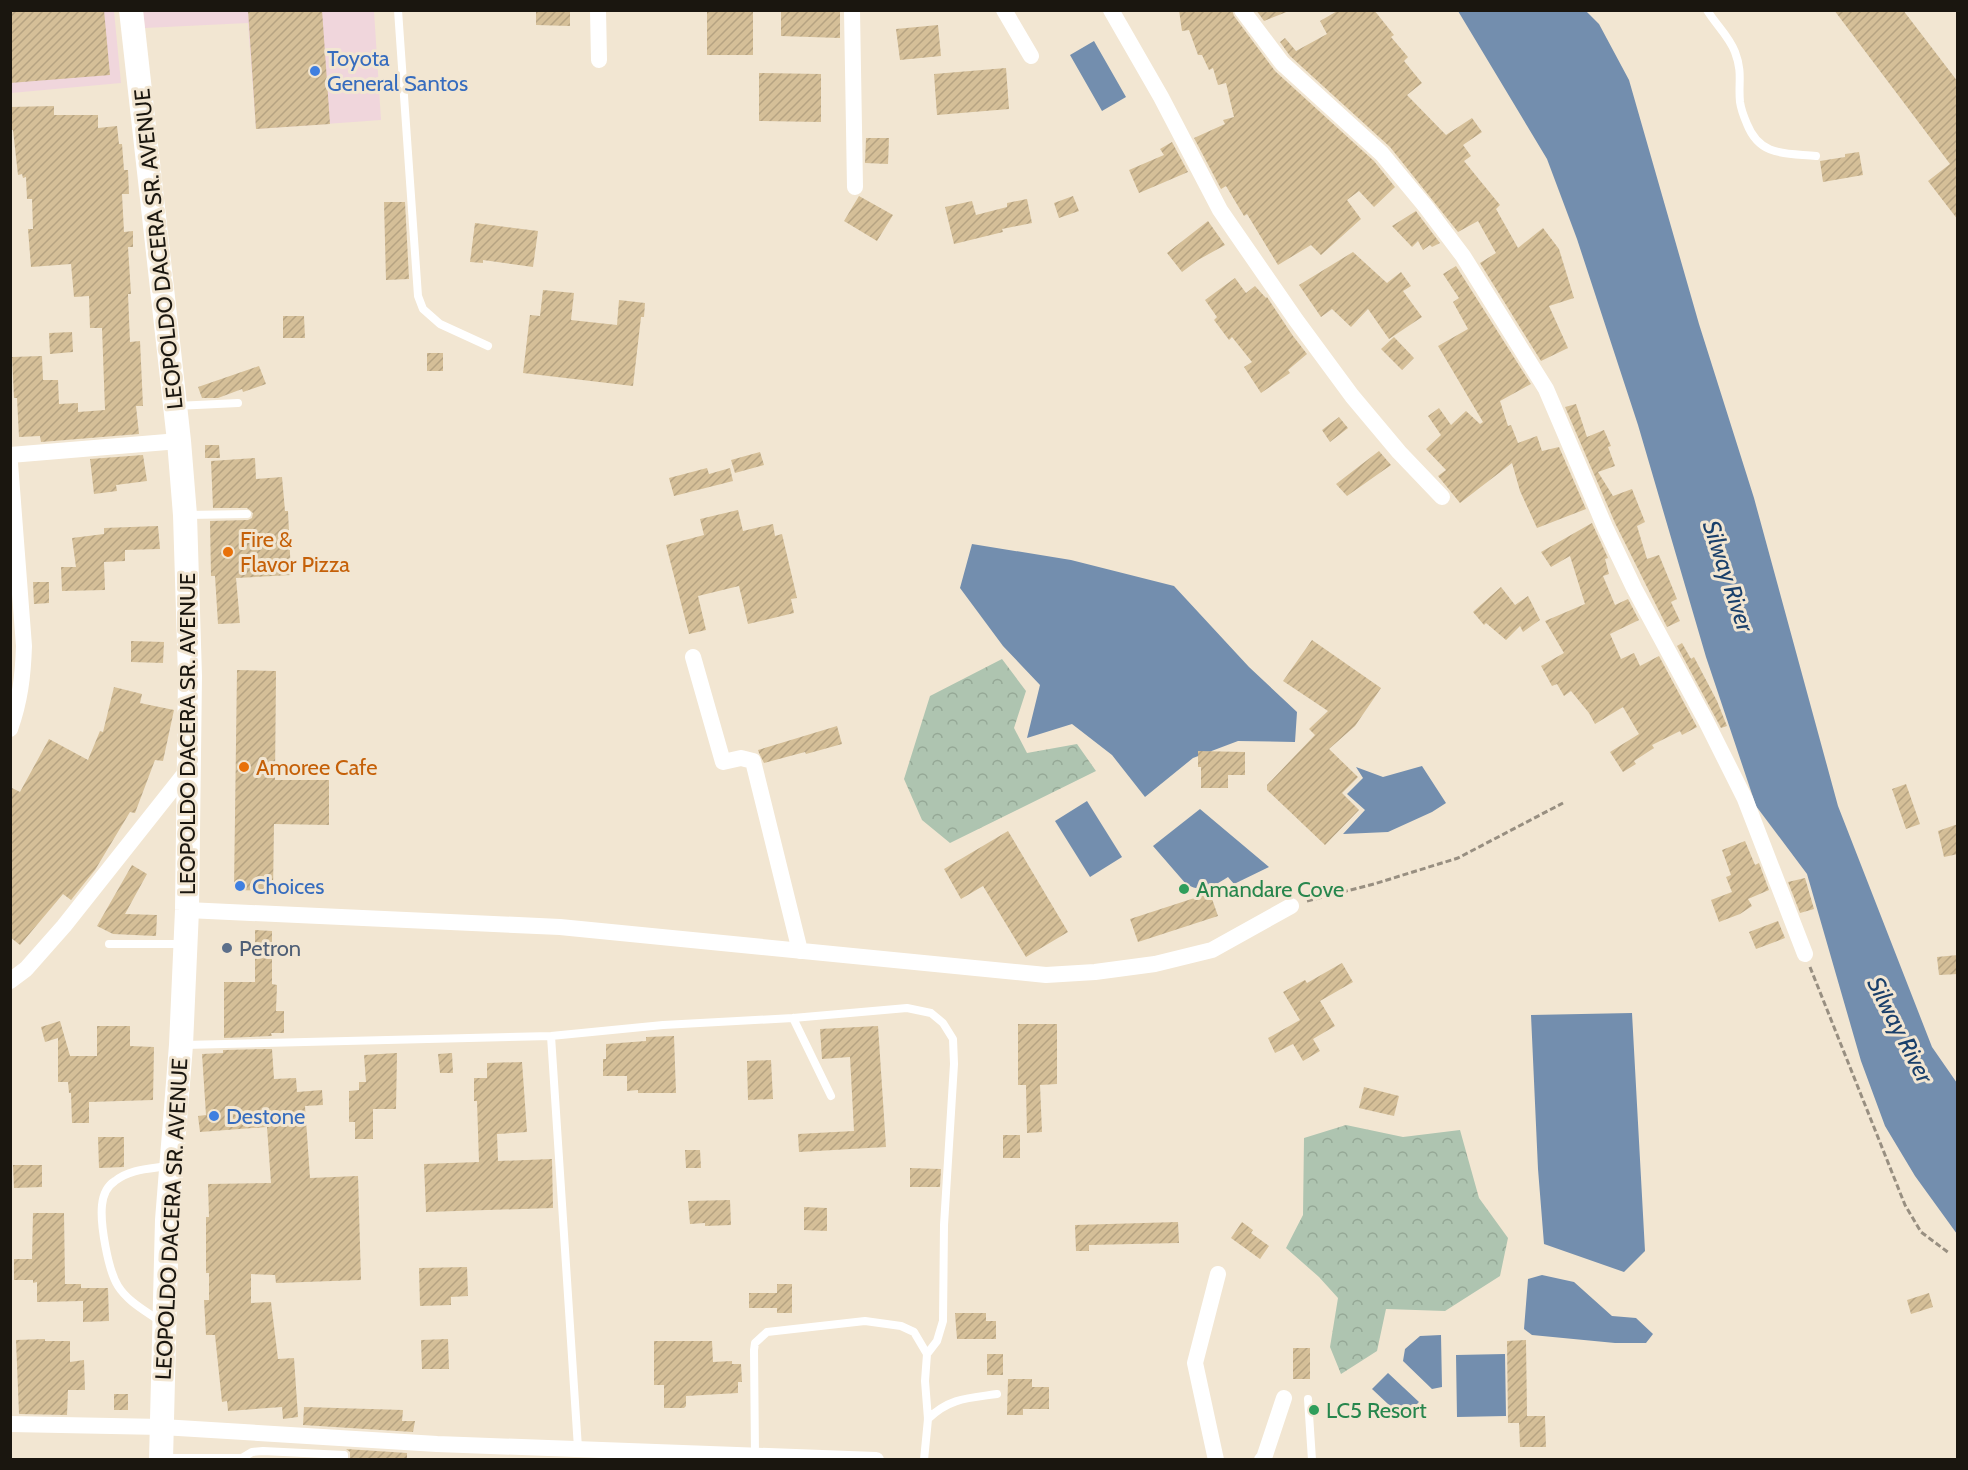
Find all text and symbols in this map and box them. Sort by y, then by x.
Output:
place label: Toyota General Santos [327,45,468,97]
marker: Toyota General Santos [308,64,322,78]
street label: LEOPOLDO DACERA SR. AVENUE [128,87,189,411]
water label: Silway River [1697,517,1761,637]
place label: Fire & Flavor Pizza [240,526,350,578]
marker: Fire & Flavor Pizza [221,545,235,559]
street label: LEOPOLDO DACERA SR. AVENUE [174,573,201,895]
place label: Amoree Cafe [256,754,377,781]
marker: Amoree Cafe [237,760,251,774]
place label: Choices [252,873,324,900]
place label: Amandare Cove [1196,876,1344,903]
marker: Choices [233,879,247,893]
marker: Amandare Cove [1177,882,1191,896]
place label: Petron [239,935,301,962]
marker: Petron [220,941,234,955]
water label: Silway River [1861,972,1940,1089]
street label: LEOPOLDO DACERA SR. AVENUE [150,1057,193,1381]
place label: Destone [226,1103,305,1130]
marker: Destone [207,1109,221,1123]
place label: LC5 Resort [1326,1397,1427,1424]
marker: LC5 Resort [1307,1403,1321,1417]

